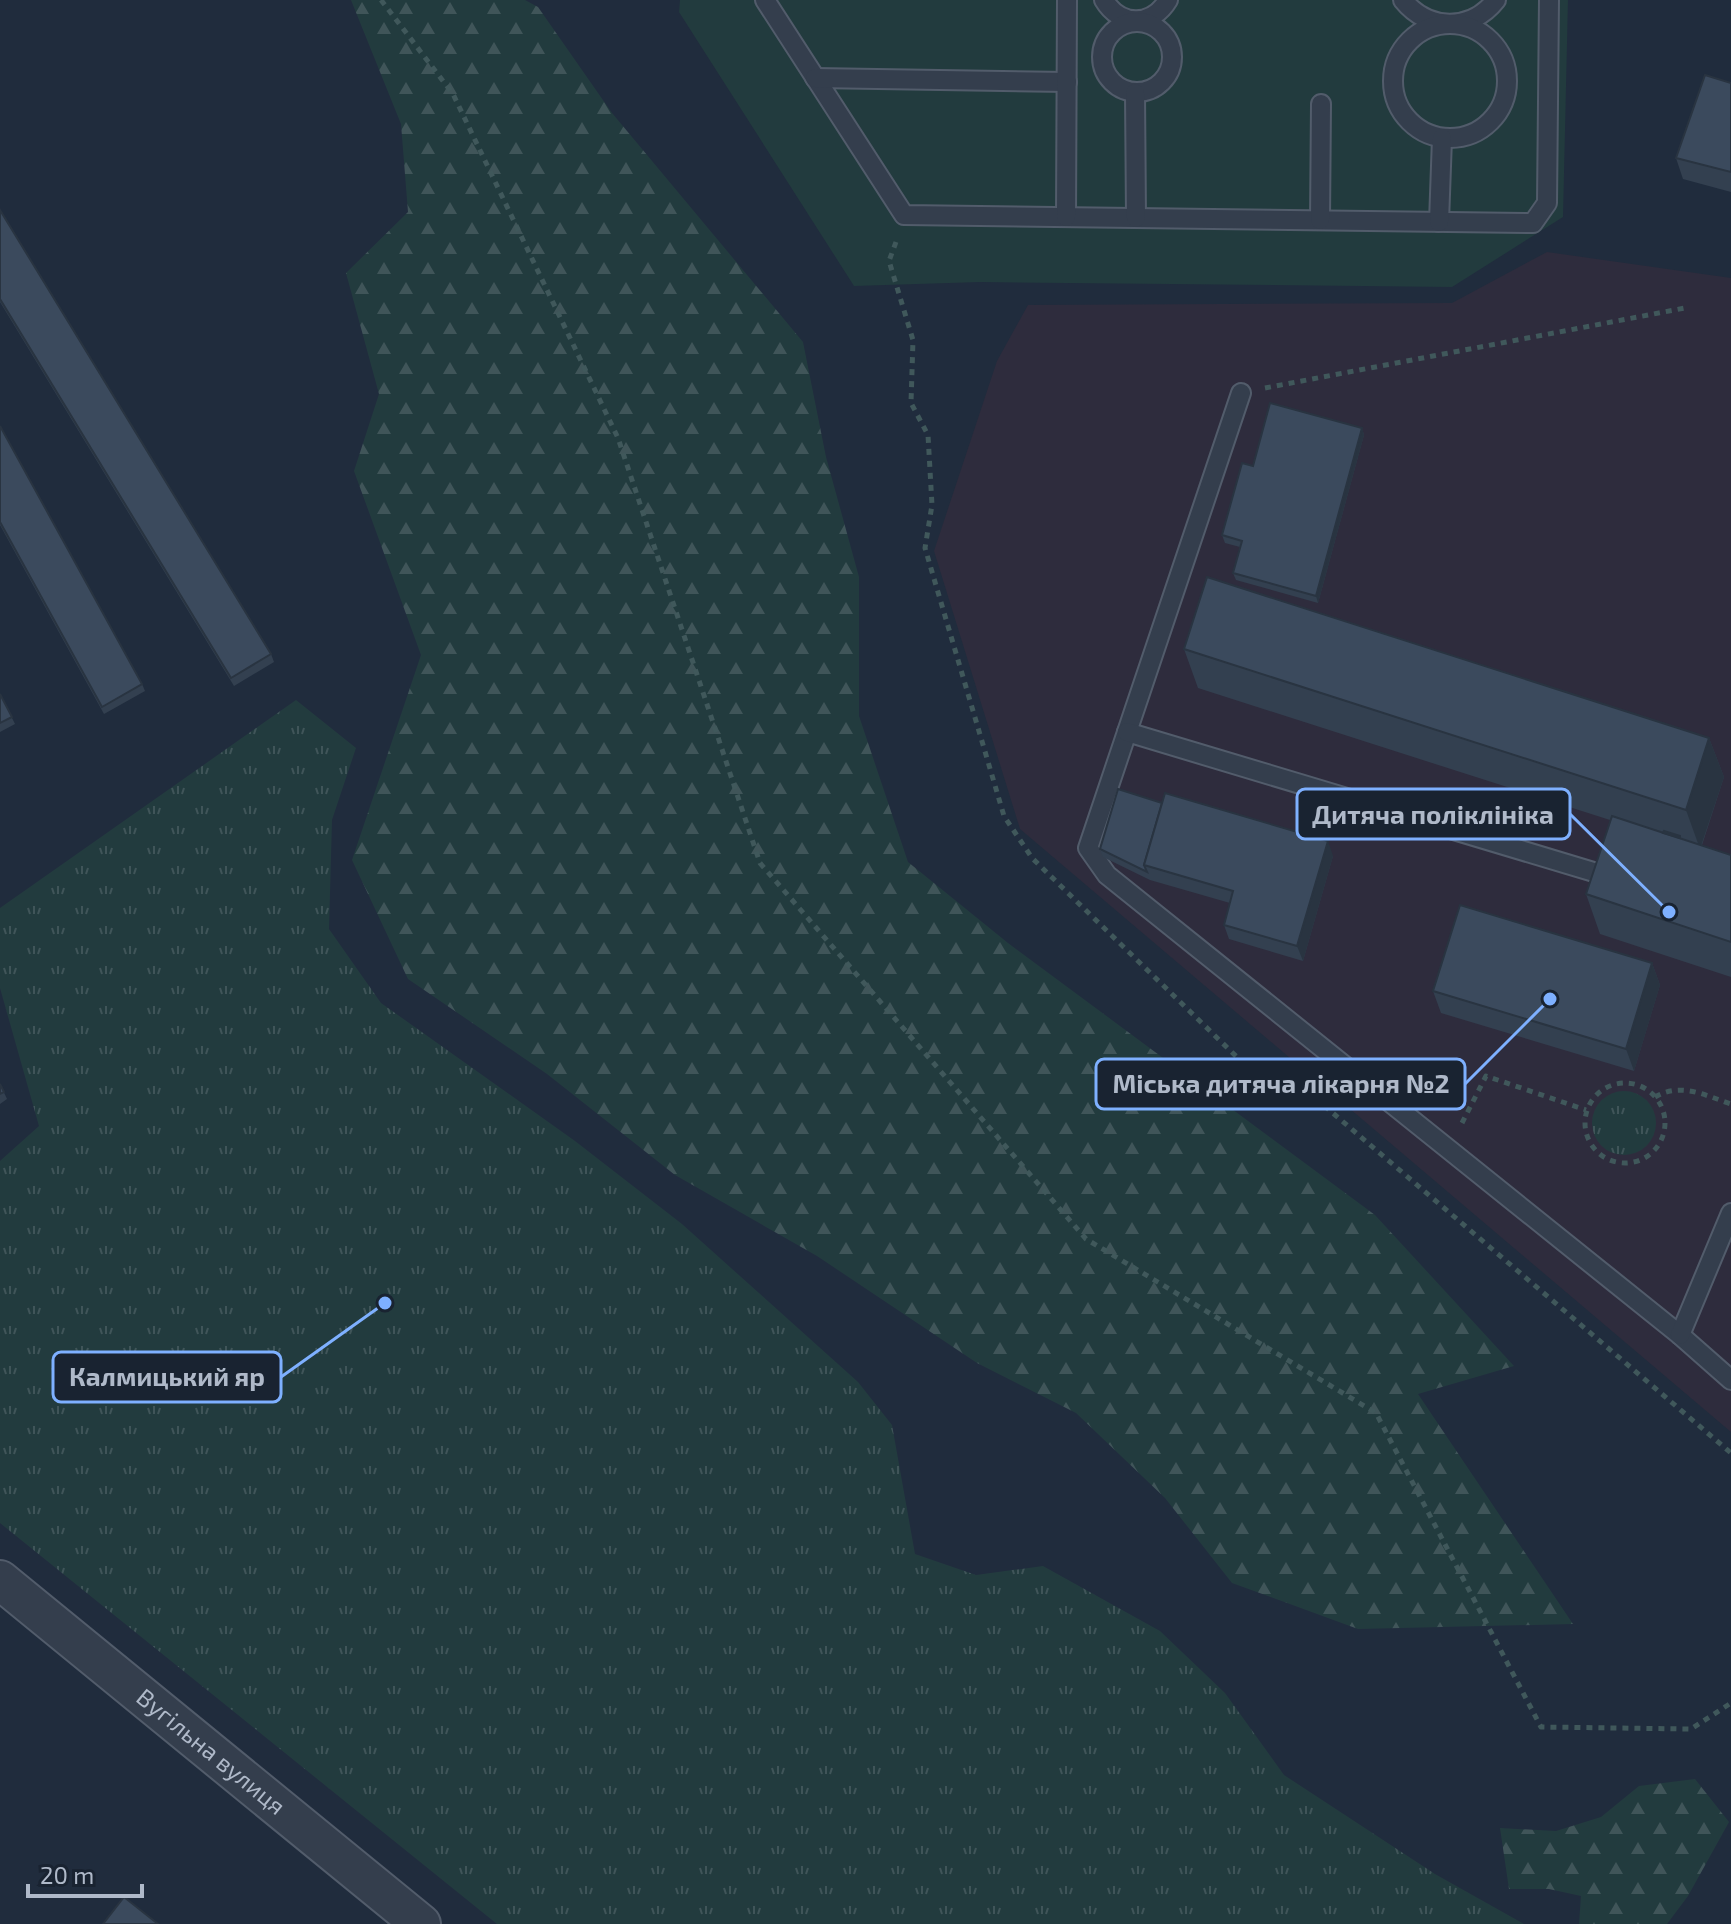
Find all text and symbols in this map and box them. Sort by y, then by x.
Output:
callout: Дитяча поліклініка [1297,789,1570,839]
text: Дитяча поліклініка [1312,798,1554,829]
callout: Міська дитяча лікарня №2 [1096,1059,1465,1109]
text: Міська дитяча лікарня №2 [1112,1067,1450,1098]
callout: Калмицький яр [53,1352,281,1402]
text: Калмицький яр [69,1360,265,1391]
street label: Вугільна вулиця [131,1682,292,1820]
scale bar [28,1848,142,1898]
text: 20 m [40,1860,94,1889]

